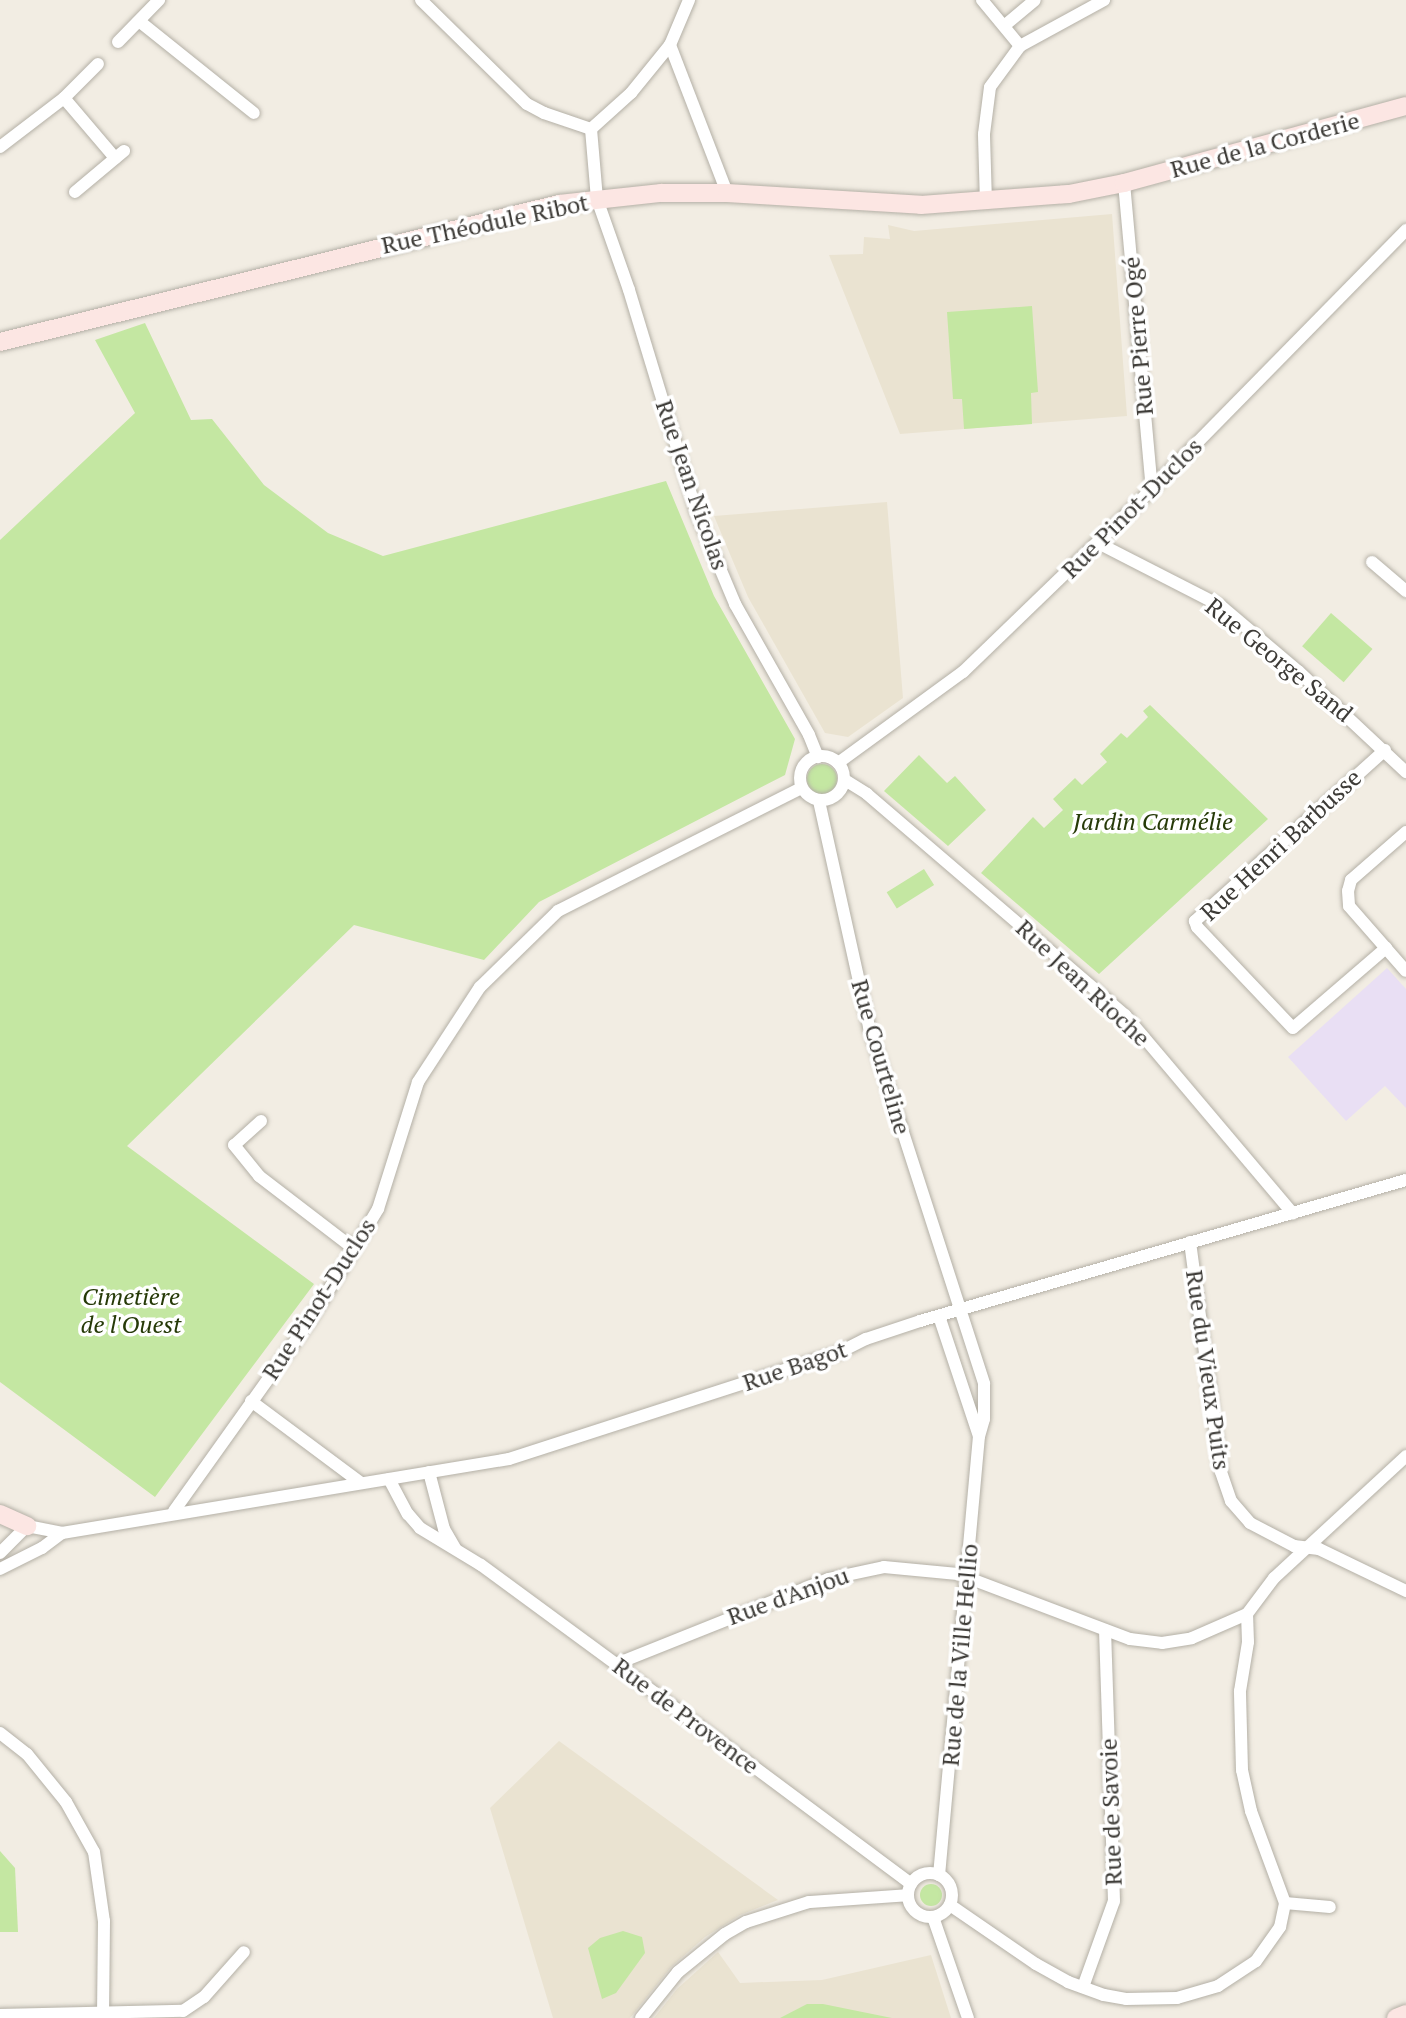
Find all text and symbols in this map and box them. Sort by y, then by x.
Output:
street label: Rue de la Corderie [1167,106,1363,184]
street label: Rue Théodule Ribot [379,188,591,260]
street label: Rue Pierre Ogé [1117,255,1159,417]
street label: Rue Jean Nicolas [649,396,735,574]
street label: Rue Pinot-Duclos [1056,432,1208,584]
street label: Rue George Sand [1200,592,1358,728]
street label: Rue Henri Barbusse [1195,763,1367,927]
park label: Jardin Carmélie [1073,808,1233,836]
street label: Rue Jean Rioche [1010,914,1156,1052]
street label: Rue Courteline [845,976,917,1138]
street label: Rue Pinot-Duclos [256,1213,382,1385]
street label: Rue du Vieux Puits [1180,1268,1236,1472]
park label: Cimetière de l'Ouest [81,1283,181,1339]
street label: Rue Bagot [739,1335,851,1397]
street label: Rue de la Ville Hellio [936,1542,984,1768]
street label: Rue d'Anjou [723,1561,853,1631]
street label: Rue de Provence [607,1652,765,1780]
street label: Rue de Savoie [1094,1738,1128,1886]

